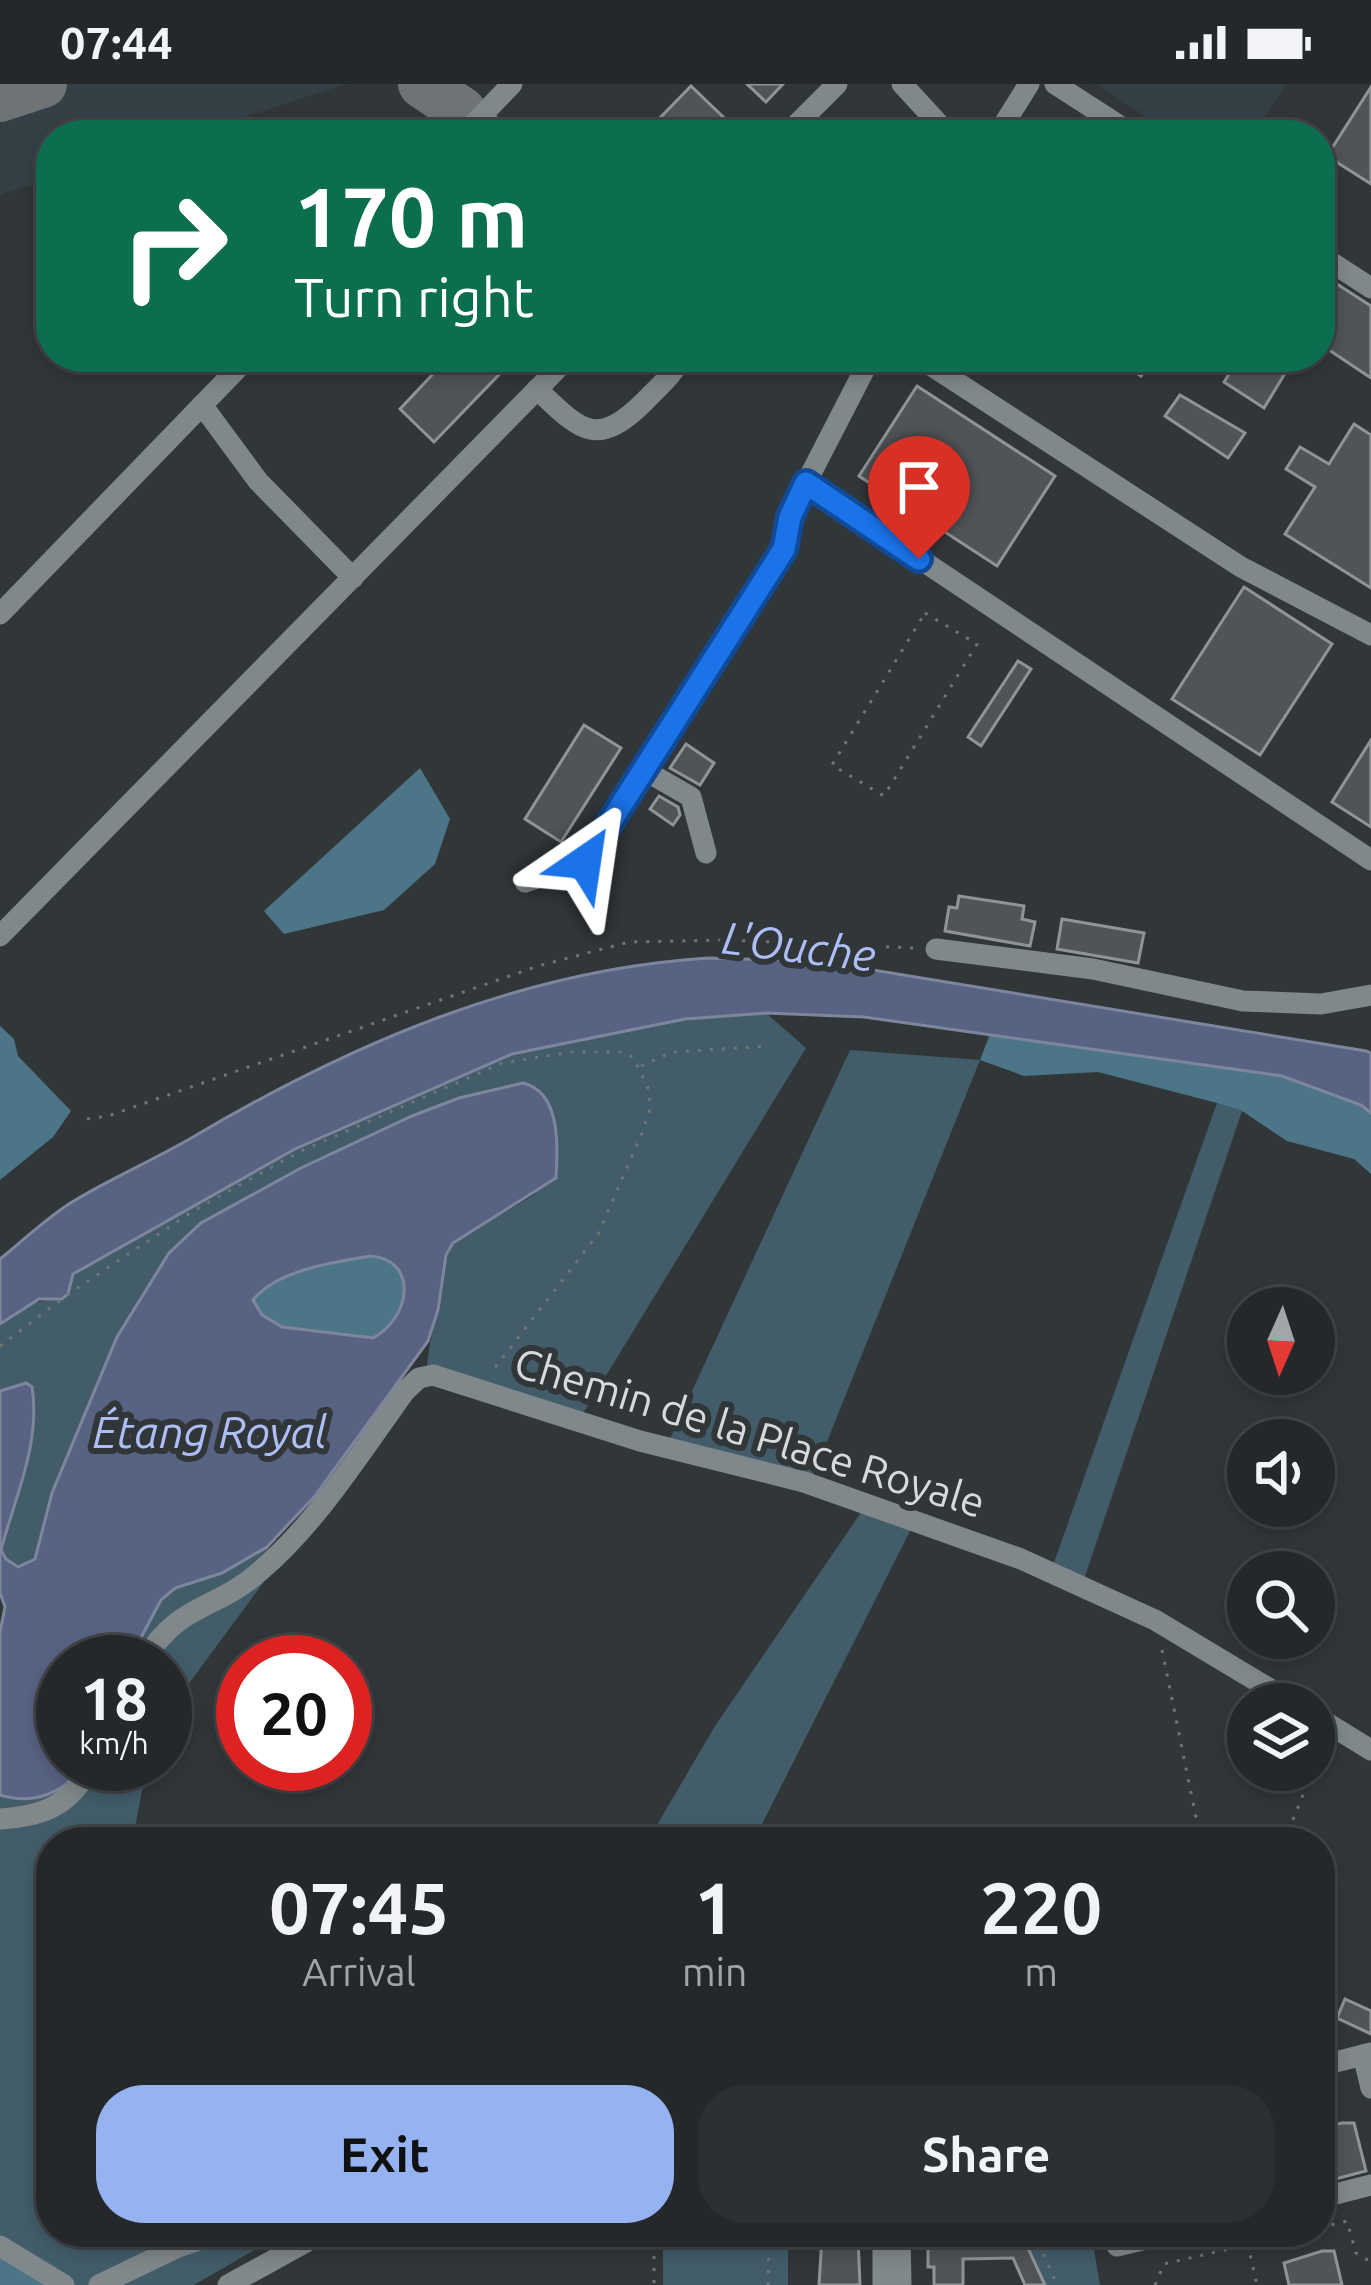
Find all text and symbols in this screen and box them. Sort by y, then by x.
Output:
text: 07:44 [60,17,173,68]
icon: right [96,168,252,324]
text: 170 m [294,169,528,263]
text: Turn right [294,267,534,327]
pin [868,436,970,559]
icon: arrive [886,454,952,520]
position arrow [522,799,648,925]
water label: L'Ouche [719,911,879,981]
north arrow [1227,1287,1335,1395]
map controls [1227,1287,1335,1791]
street label: Chemin de la Place Royale [509,1338,991,1526]
water label: Étang Royal [92,1406,328,1457]
button: sound [1227,1419,1335,1527]
button: search [1227,1551,1335,1659]
speed limit sign: 20 [216,1635,372,1791]
text: 18 [80,1664,148,1731]
button: layers [1227,1683,1335,1791]
text: km/h [79,1726,149,1760]
text: 07:45 [269,1867,449,1948]
text: 1 [694,1867,735,1948]
text: 220 [980,1867,1102,1948]
text: Arrival [302,1950,416,1993]
text: min [682,1950,747,1993]
text: m [1024,1950,1058,1993]
button: Exit [96,2085,674,2223]
button: Share [698,2085,1275,2223]

